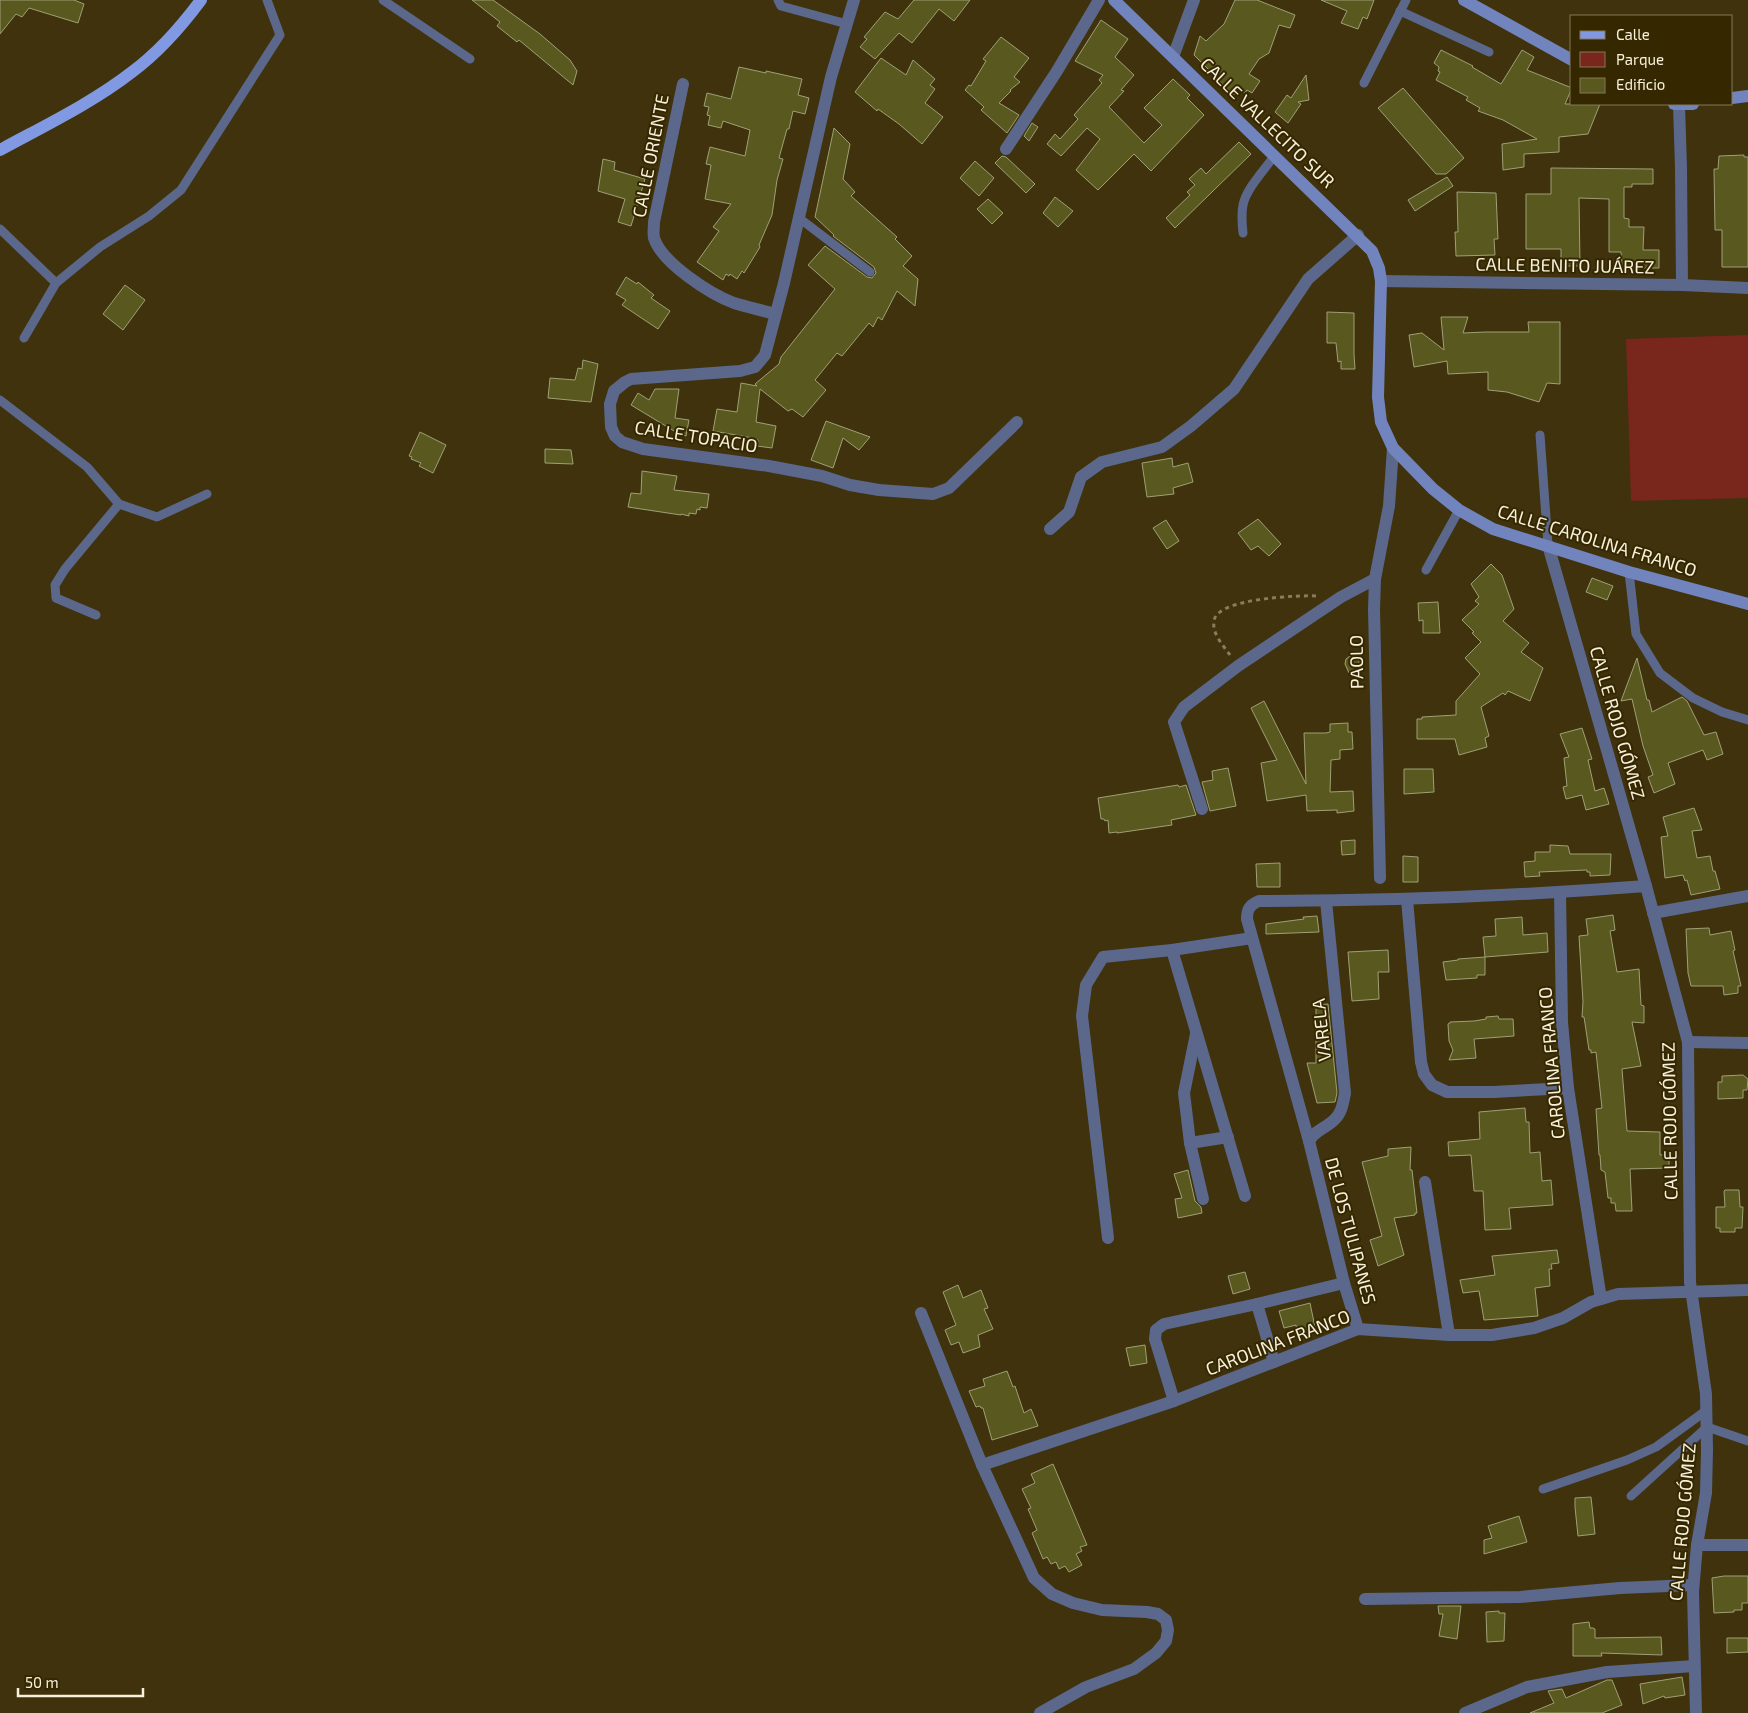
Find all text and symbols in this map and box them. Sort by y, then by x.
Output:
legend [1570,15,1733,105]
text: Calle [1616,25,1650,43]
text: Parque [1616,50,1664,68]
street label: CALLE VALLECITO SUR [1196,53,1339,192]
text: Edificio [1616,75,1665,93]
street label: CALLE ORIENTE [627,92,673,219]
street label: CALLE BENITO JUÁREZ [1475,252,1655,278]
street label: CALLE TOPACIO [633,415,759,457]
street label: CALLE CAROLINA FRANCO [1495,499,1699,581]
street label: PAOLO [1345,635,1367,689]
street label: CALLE ROJO GÓMEZ [1586,644,1650,802]
street label: CAROLINA FRANCO [1533,986,1569,1140]
street label: VARELA [1307,997,1335,1063]
street label: CALLE ROJO GÓMEZ [1657,1042,1681,1200]
street label: DE LOS TULIPANES [1321,1155,1381,1307]
street label: CAROLINA FRANCO [1202,1304,1353,1380]
street label: CALLE ROJO GÓMEZ [1664,1442,1700,1602]
scale bar [18,1666,142,1698]
text: 50 m [25,1673,59,1691]

